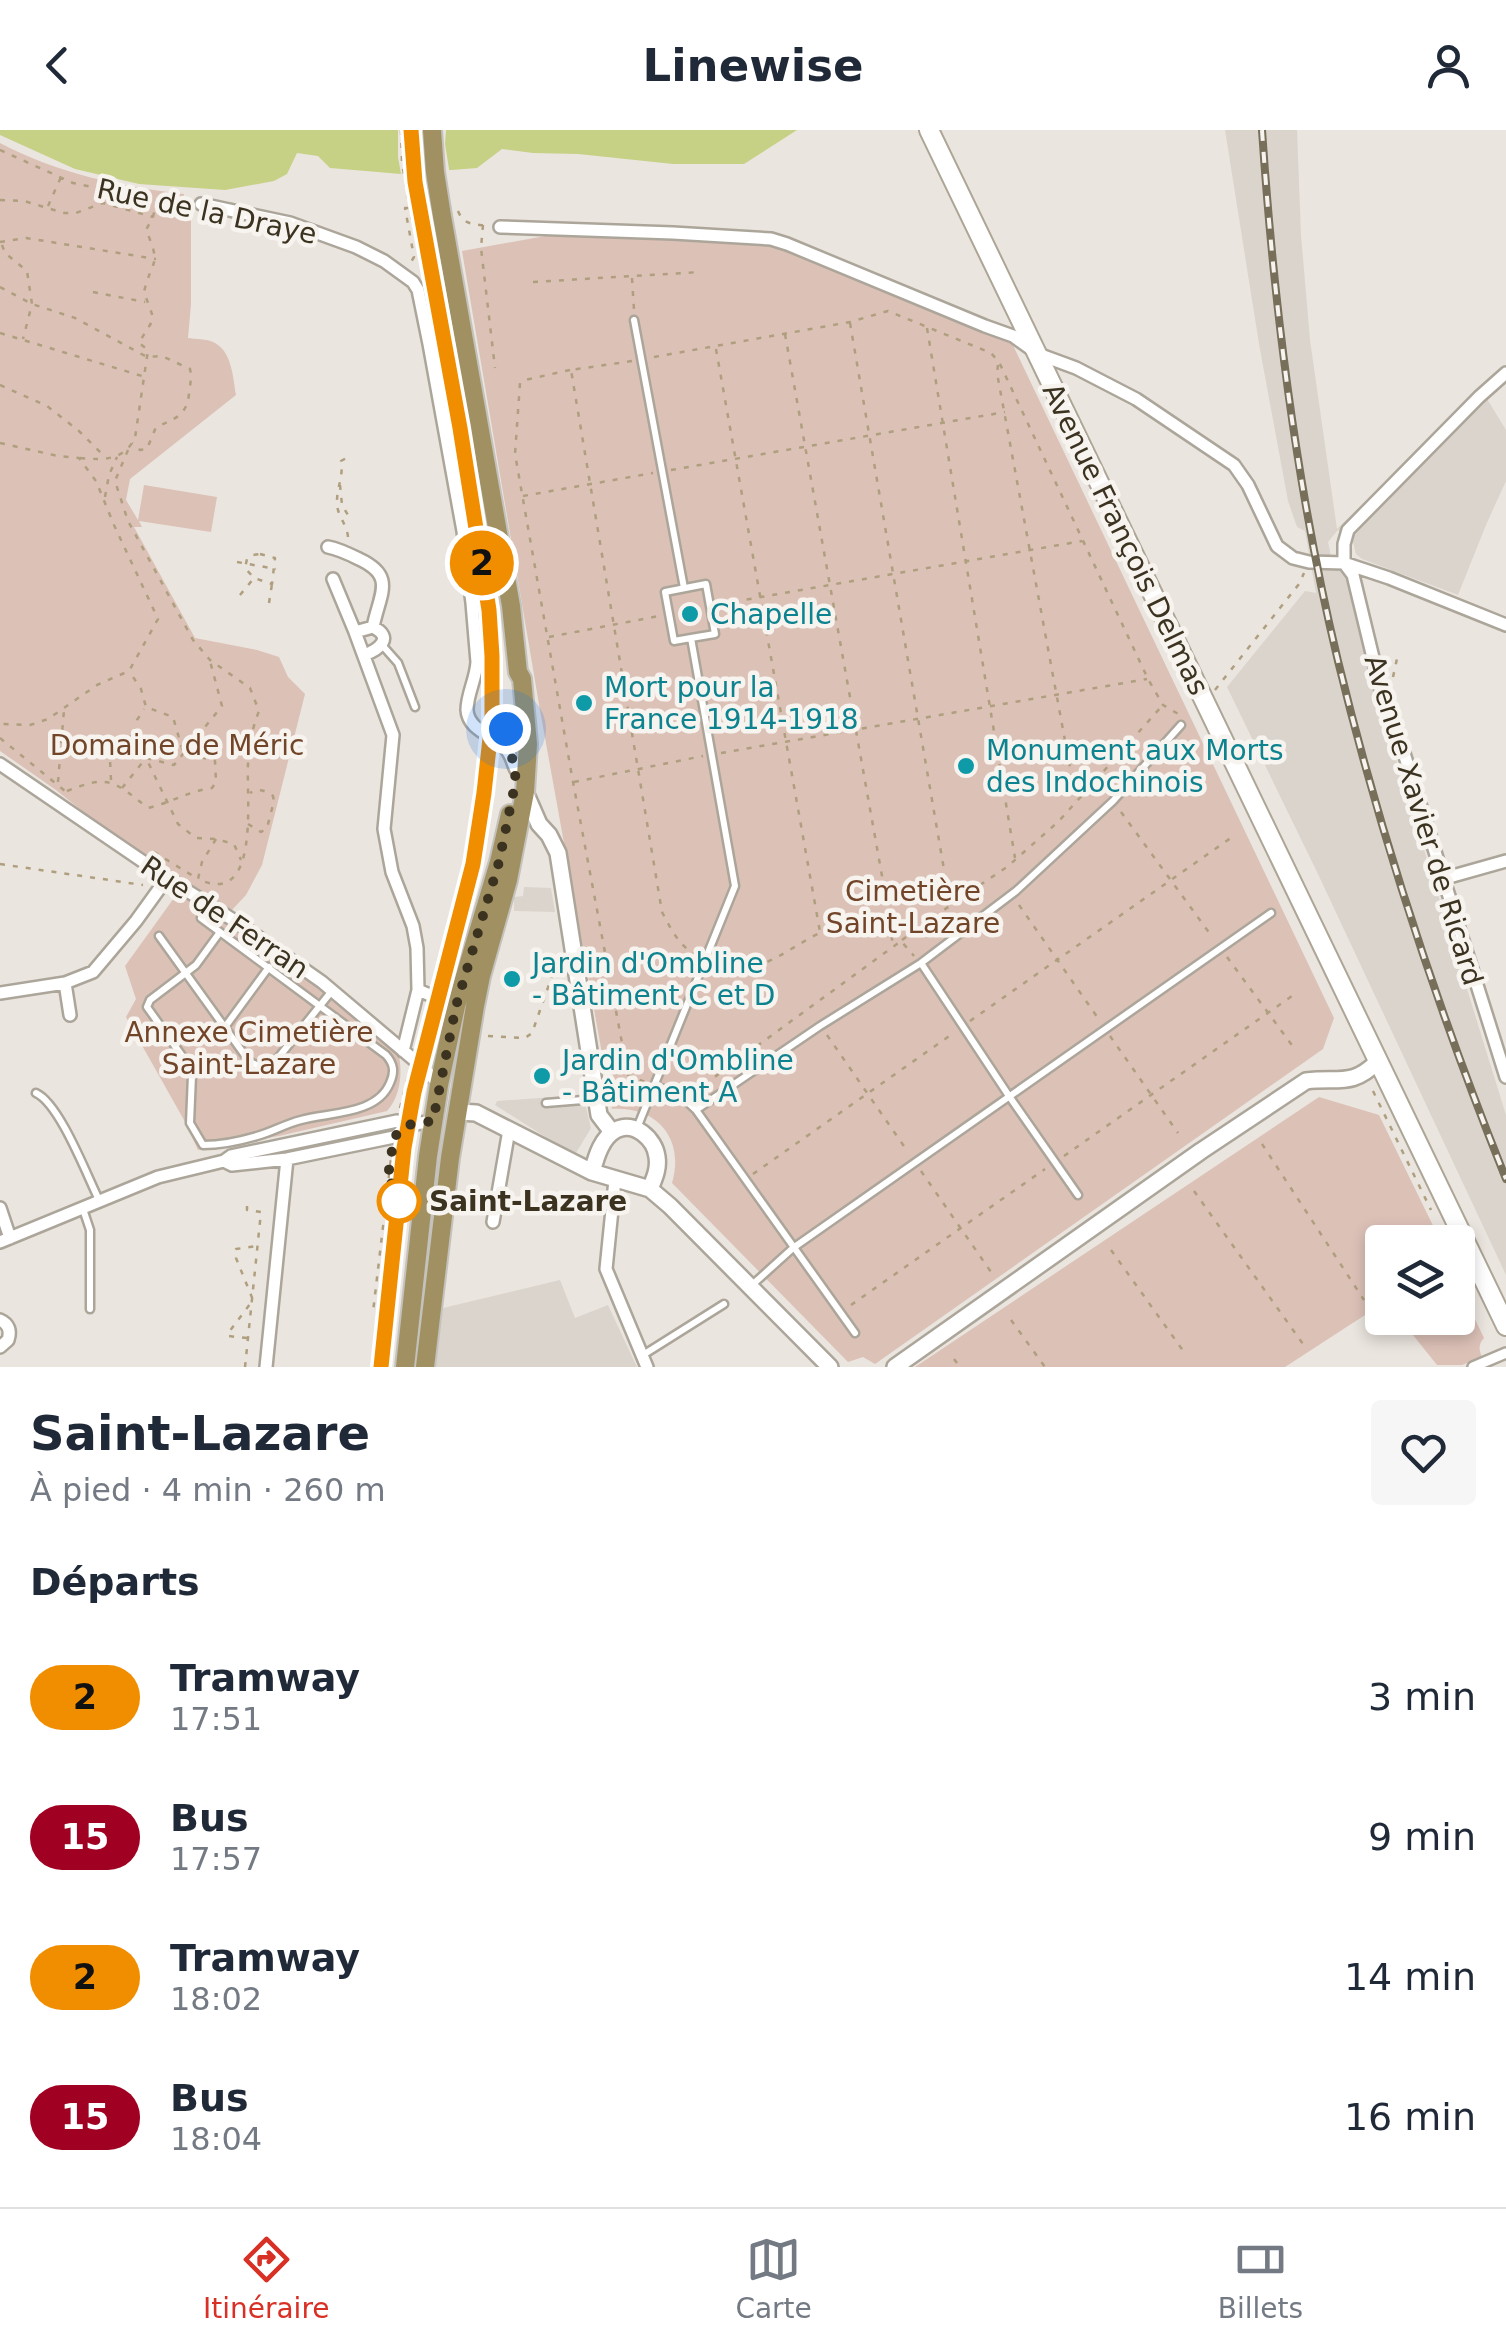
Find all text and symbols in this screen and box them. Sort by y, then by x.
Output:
icon: back [30,38,85,93]
icon: person [1421,38,1476,93]
text: Linewise [643,39,863,92]
street label: Rue de la Draye [94,172,320,251]
street label: Avenue François Delmas [1036,378,1216,701]
line badge: 2 [450,530,514,596]
text: 2 [470,543,494,583]
place label: Chapelle [710,598,832,631]
marker: Chapelle [679,603,701,625]
street label: Avenue Xavier de Ricard [1357,651,1490,989]
place label: Mort pour la France 1914-1918 [604,671,859,736]
marker: Mort pour la France 1914-1918 [573,692,595,714]
your location [481,704,531,754]
park label: Domaine de Méric [50,729,304,762]
place label: Monument aux Morts des Indochinois [986,734,1284,799]
marker: Monument aux Morts des Indochinois [955,755,977,777]
street label: Rue de Ferran [135,849,315,986]
park label: Cimetière Saint-Lazare [826,875,1000,940]
place label: Jardin d'Ombline - Bâtiment C et D [530,947,775,1012]
marker: Jardin d'Ombline - Bâtiment C et D [501,968,523,990]
park label: Annexe Cimetière Saint-Lazare [124,1016,374,1081]
place label: Jardin d'Ombline - Bâtiment A [560,1044,794,1109]
marker: Jardin d'Ombline - Bâtiment A [531,1065,553,1087]
marker: Saint-Lazare [378,1180,420,1222]
place label: Saint-Lazare [429,1185,627,1218]
map controls [1365,1225,1475,1335]
button: layers [1365,1225,1475,1335]
button: heart [1371,1400,1476,1505]
text: Saint-Lazare [30,1405,370,1461]
text: À pied · 4 min · 260 m [30,1471,386,1509]
text: Départs [30,1560,200,1604]
text: Tramway [170,1656,360,1700]
text: 3 min [1368,1675,1476,1719]
text: 2 [73,1677,97,1717]
text: 17:51 [170,1700,262,1738]
text: Bus [170,1796,249,1840]
text: 9 min [1368,1815,1476,1859]
text: 15 [61,1817,109,1857]
text: 17:57 [170,1840,262,1878]
text: Tramway [170,1936,360,1980]
text: 14 min [1344,1955,1476,1999]
text: 2 [73,1957,97,1997]
text: 18:02 [170,1980,262,2018]
text: Bus [170,2076,249,2120]
text: 16 min [1344,2095,1476,2139]
text: 15 [61,2097,109,2137]
text: 18:04 [170,2120,262,2158]
tab: Itinéraire [203,2232,330,2325]
tab: Carte [735,2232,812,2325]
tab: Billets [1218,2232,1303,2325]

